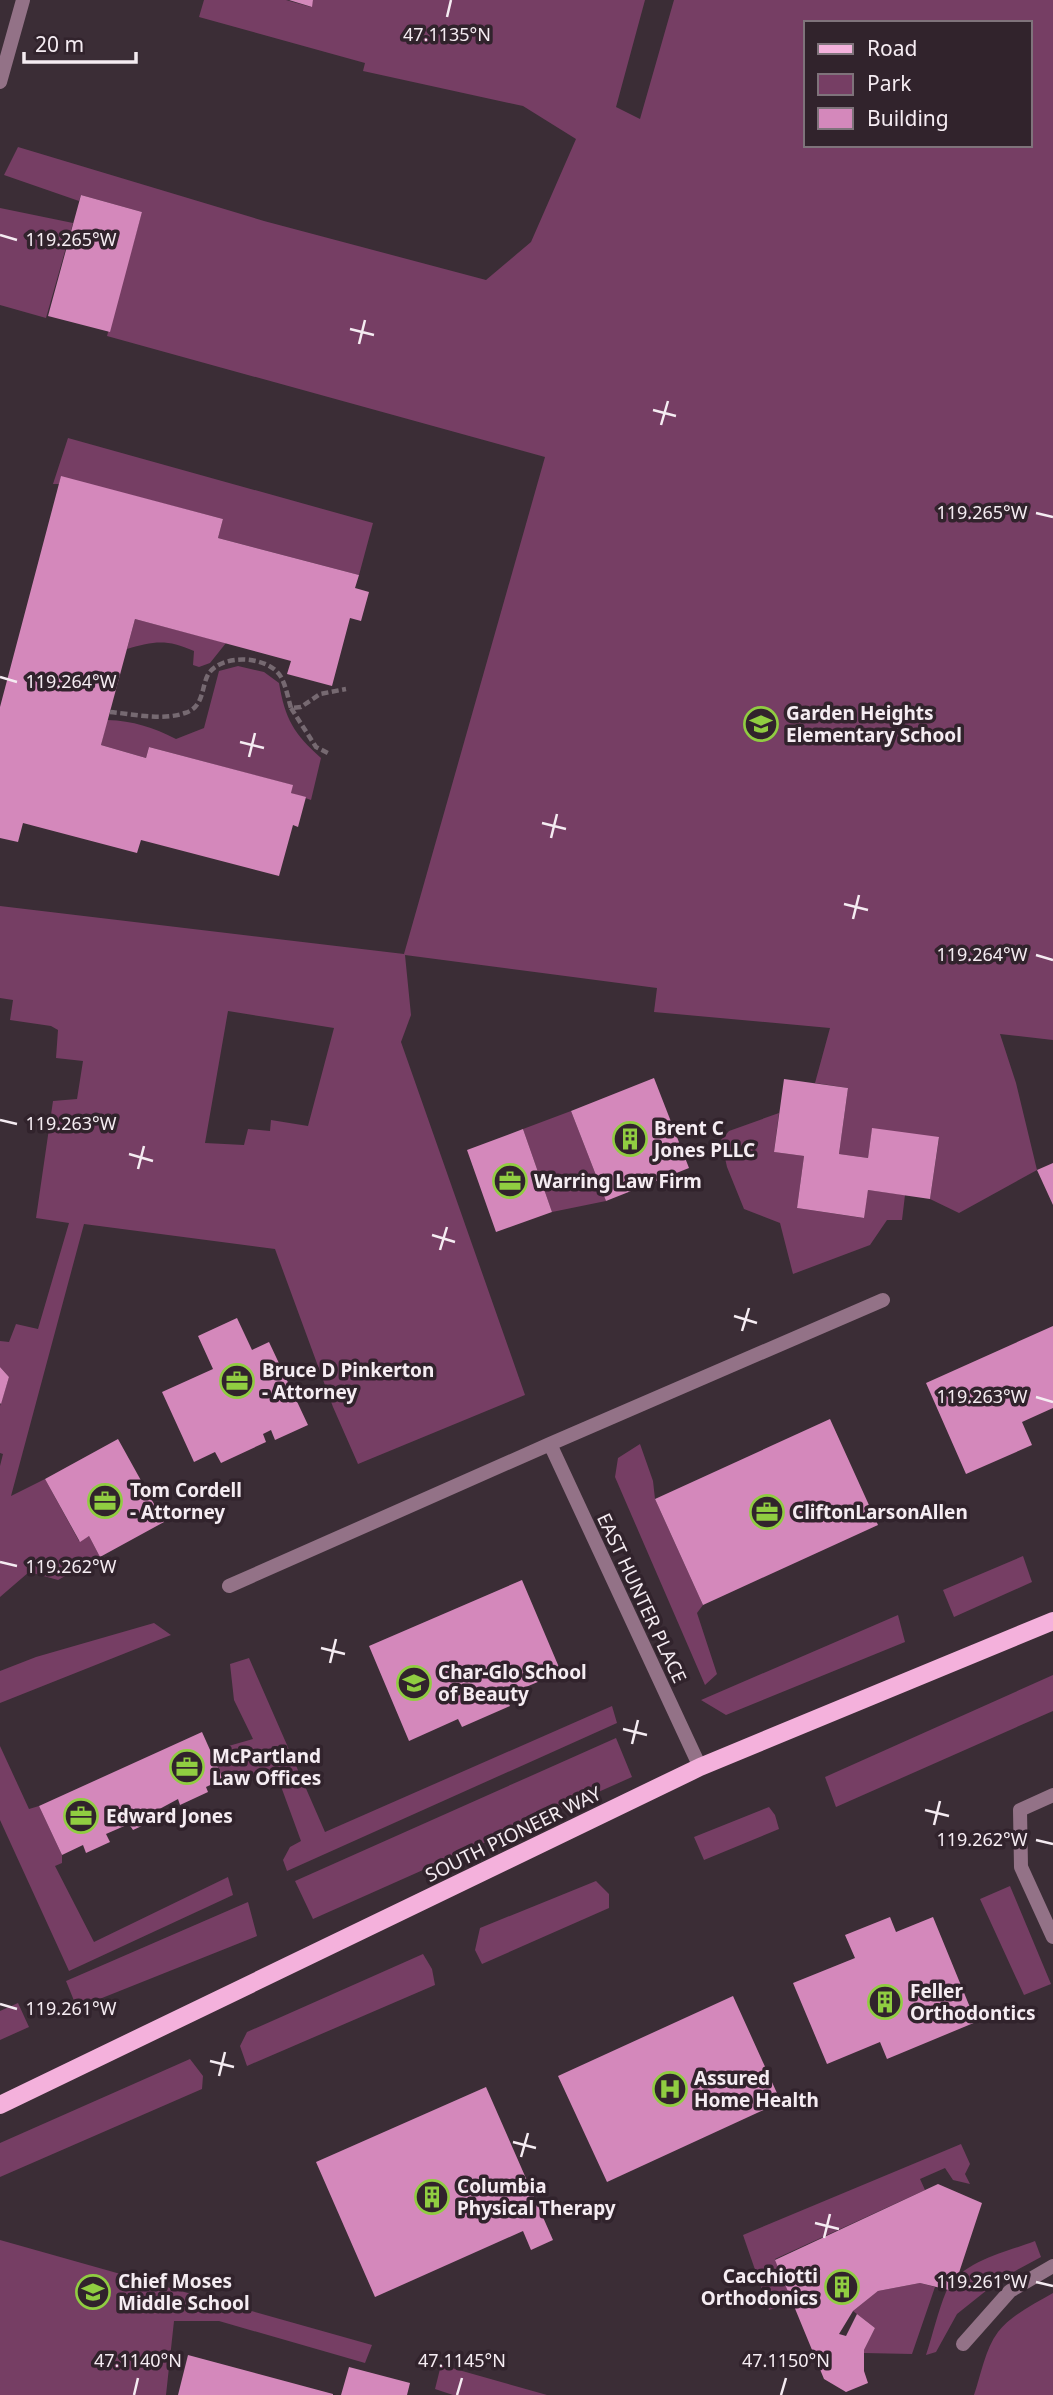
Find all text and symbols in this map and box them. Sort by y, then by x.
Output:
scale bar [24,21,136,65]
legend [804,21,1032,147]
text: 47.1135°N [403,22,491,46]
text: 20 m [35,30,84,58]
text: Road [867,34,917,62]
text: Park [867,69,912,97]
text: Building [867,104,949,132]
text: 119.265°W [25,227,117,251]
text: 119.265°W [936,500,1028,524]
text: 119.264°W [25,669,117,693]
place label: Garden Heights Elementary School [786,700,962,748]
school or university icon: Garden Heights Elementary School [742,705,780,743]
text: 119.264°W [936,942,1028,966]
text: 119.263°W [25,1111,117,1135]
place label: Brent C Jones PLLC [652,1115,755,1163]
building icon: Brent C Jones PLLC [611,1120,649,1158]
office icon: Warring Law Firm [491,1162,529,1200]
place label: Warring Law Firm [534,1168,702,1194]
place label: Bruce D Pinkerton - Attorney [262,1357,434,1405]
office icon: Bruce D Pinkerton - Attorney [218,1362,256,1400]
text: 119.263°W [936,1384,1028,1408]
place label: Tom Cordell - Attorney [130,1477,242,1525]
office icon: Tom Cordell - Attorney [86,1482,124,1520]
office icon: CliftonLarsonAllen [748,1493,786,1531]
place label: CliftonLarsonAllen [792,1499,968,1525]
street label: EAST HUNTER PLACE [591,1509,693,1687]
text: 119.262°W [25,1554,117,1578]
place label: Char-Glo School of Beauty [438,1659,587,1707]
school or university icon: Char-Glo School of Beauty [395,1664,433,1702]
place label: McPartland Law Offices [212,1743,321,1791]
office icon: McPartland Law Offices [168,1748,206,1786]
street label: SOUTH PIONEER WAY [421,1780,605,1888]
office icon: Edward Jones [62,1797,100,1835]
place label: Edward Jones [106,1803,233,1829]
text: 119.262°W [936,1827,1028,1851]
place label: Feller Orthodontics [910,1978,1036,2026]
building icon: Feller Orthodontics [866,1983,904,2021]
text: 119.261°W [25,1996,117,2020]
place label: Assured Home Health [694,2065,819,2113]
hospital icon: Assured Home Health [651,2070,689,2108]
place label: Columbia Physical Therapy [457,2173,616,2221]
building icon: Columbia Physical Therapy [413,2178,451,2216]
place label: Cacchiotti Orthodonics [701,2263,818,2311]
place label: Chief Moses Middle School [118,2268,250,2316]
building icon: Cacchiotti Orthodonics [823,2268,861,2306]
text: 119.261°W [936,2269,1028,2293]
school or university icon: Chief Moses Middle School [74,2273,112,2311]
text: 47.1140°N [94,2348,182,2372]
text: 47.1145°N [418,2348,506,2372]
text: 47.1150°N [742,2348,830,2372]

